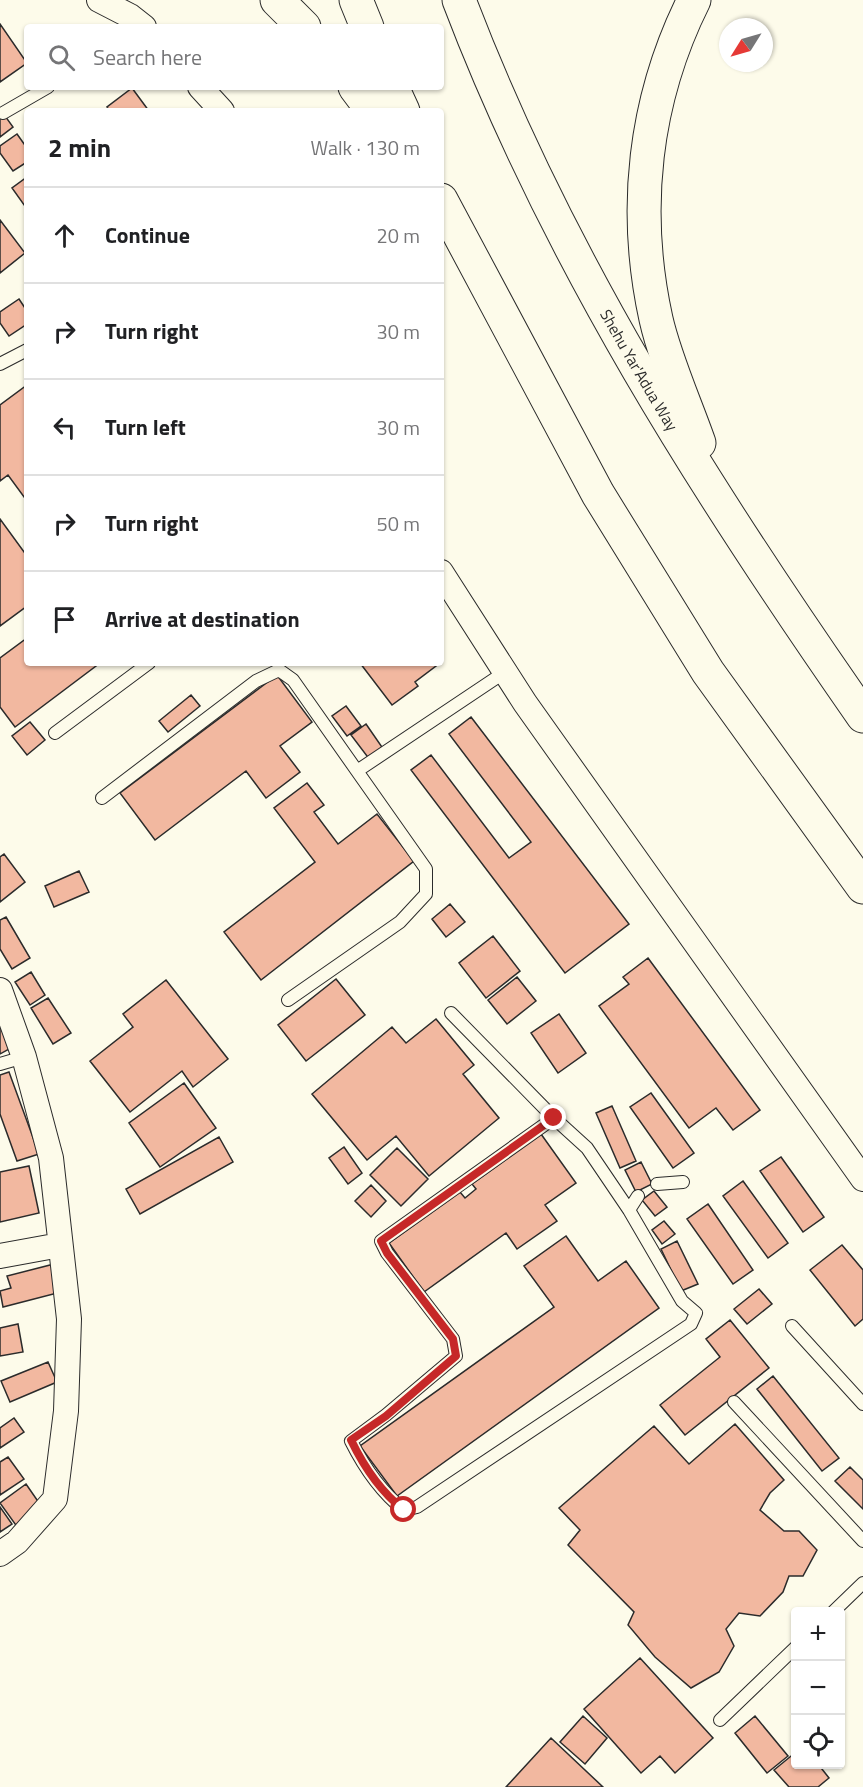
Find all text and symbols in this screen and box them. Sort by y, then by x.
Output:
north arrow [719,18,773,72]
search box [24,24,444,90]
text: Search here [93,40,202,74]
icon: search [45,41,78,74]
text: 2 min [48,128,111,167]
text: Walk · 130 m [311,132,420,163]
text: Continue [105,218,190,252]
icon: ahead [48,219,81,252]
text: 20 m [376,220,420,251]
street label: Shehu Yar'Adua Way [594,305,684,436]
text: Turn right [105,314,199,348]
icon: right [48,315,81,348]
text: 30 m [376,316,420,347]
text: Turn left [105,410,186,444]
icon: left [48,411,81,444]
text: 30 m [376,412,420,443]
text: Turn right [105,506,199,540]
icon: right [48,507,81,540]
text: 50 m [376,508,420,539]
text: Arrive at destination [105,602,300,636]
icon: arrive [48,603,81,636]
route end [540,1104,566,1130]
route start [390,1496,416,1522]
map controls [791,1607,845,1769]
button: + [791,1607,845,1661]
button: − [791,1661,845,1715]
button: locate [791,1715,845,1769]

